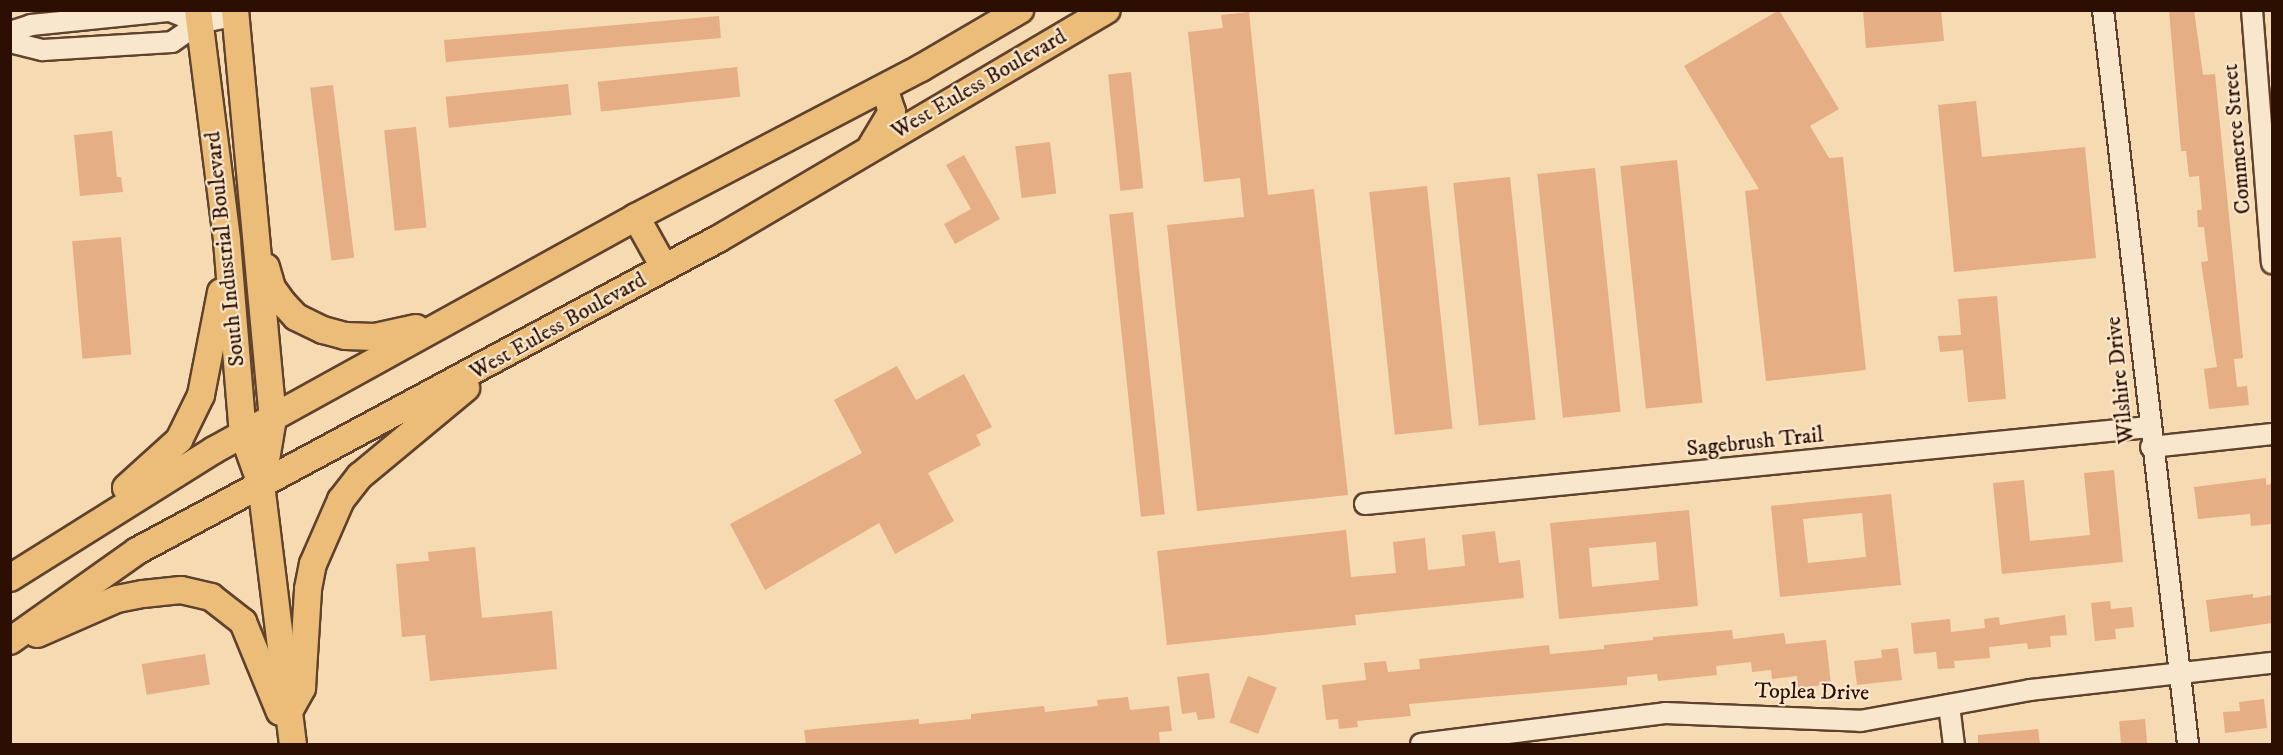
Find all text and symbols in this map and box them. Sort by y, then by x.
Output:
street label: West Euless Boulevard [887,23,1071,145]
street label: Commerce Street [2217,63,2257,215]
street label: South Industrial Boulevard [200,130,250,368]
street label: West Euless Boulevard [465,267,651,385]
street label: Wilshire Drive [2100,315,2140,445]
street label: Sagebrush Trail [1685,422,1825,462]
street label: Toplea Drive [1754,678,1870,706]

